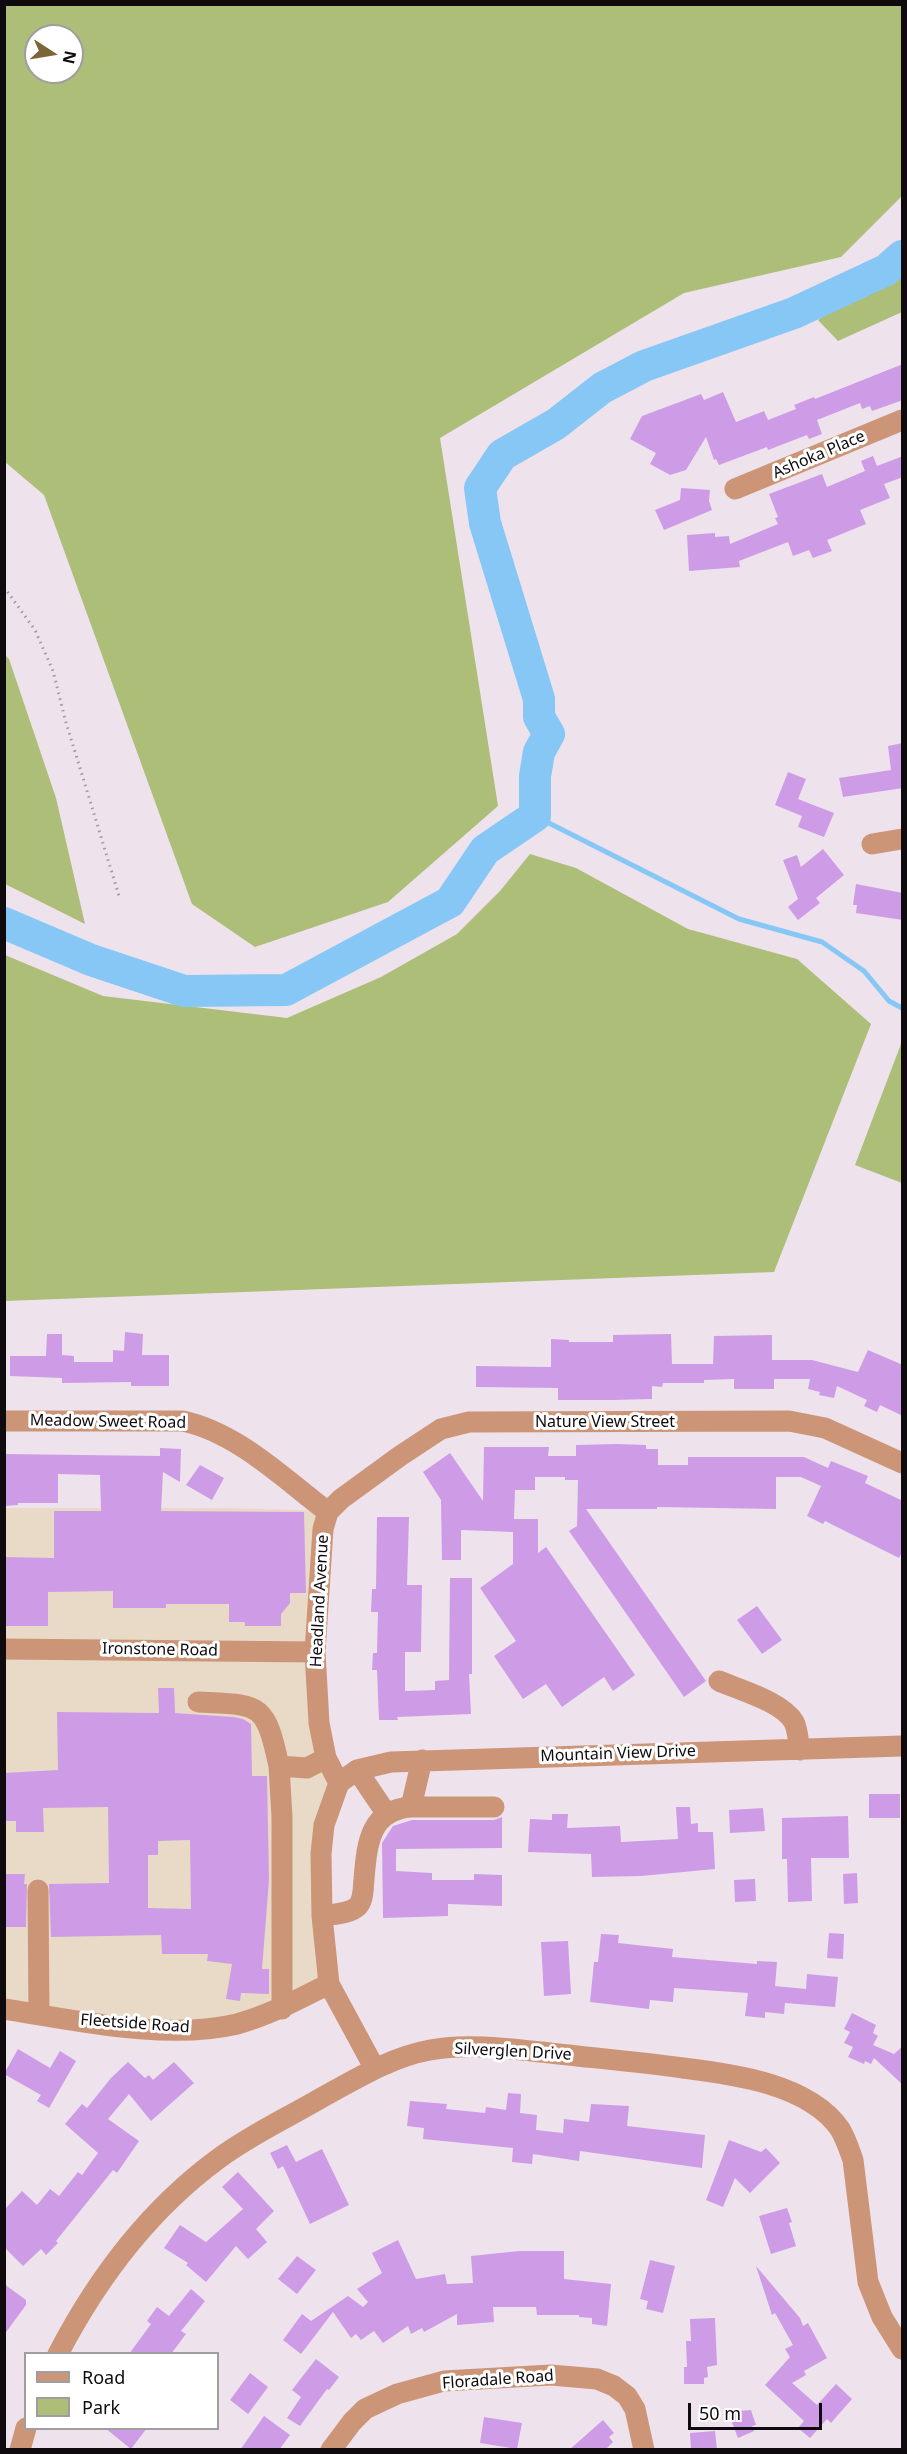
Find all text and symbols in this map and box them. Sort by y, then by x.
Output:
north arrow [24,24,84,84]
text: N [58,49,82,66]
street label: Ashoka Place [770,427,868,483]
street label: Meadow Sweet Road [30,1411,186,1433]
street label: Nature View Street [535,1412,675,1432]
street label: Headland Avenue [307,1534,333,1668]
street label: Ironstone Road [102,1639,218,1661]
street label: Mountain View Drive [540,1742,696,1766]
street label: Fleetside Road [80,2011,190,2037]
street label: Silverglen Drive [454,2039,572,2065]
legend [24,2352,219,2430]
text: Road [82,2365,125,2389]
street label: Floradale Road [441,2367,555,2393]
scale bar [691,2391,824,2429]
text: Park [82,2395,120,2419]
text: 50 m [699,2401,741,2425]

